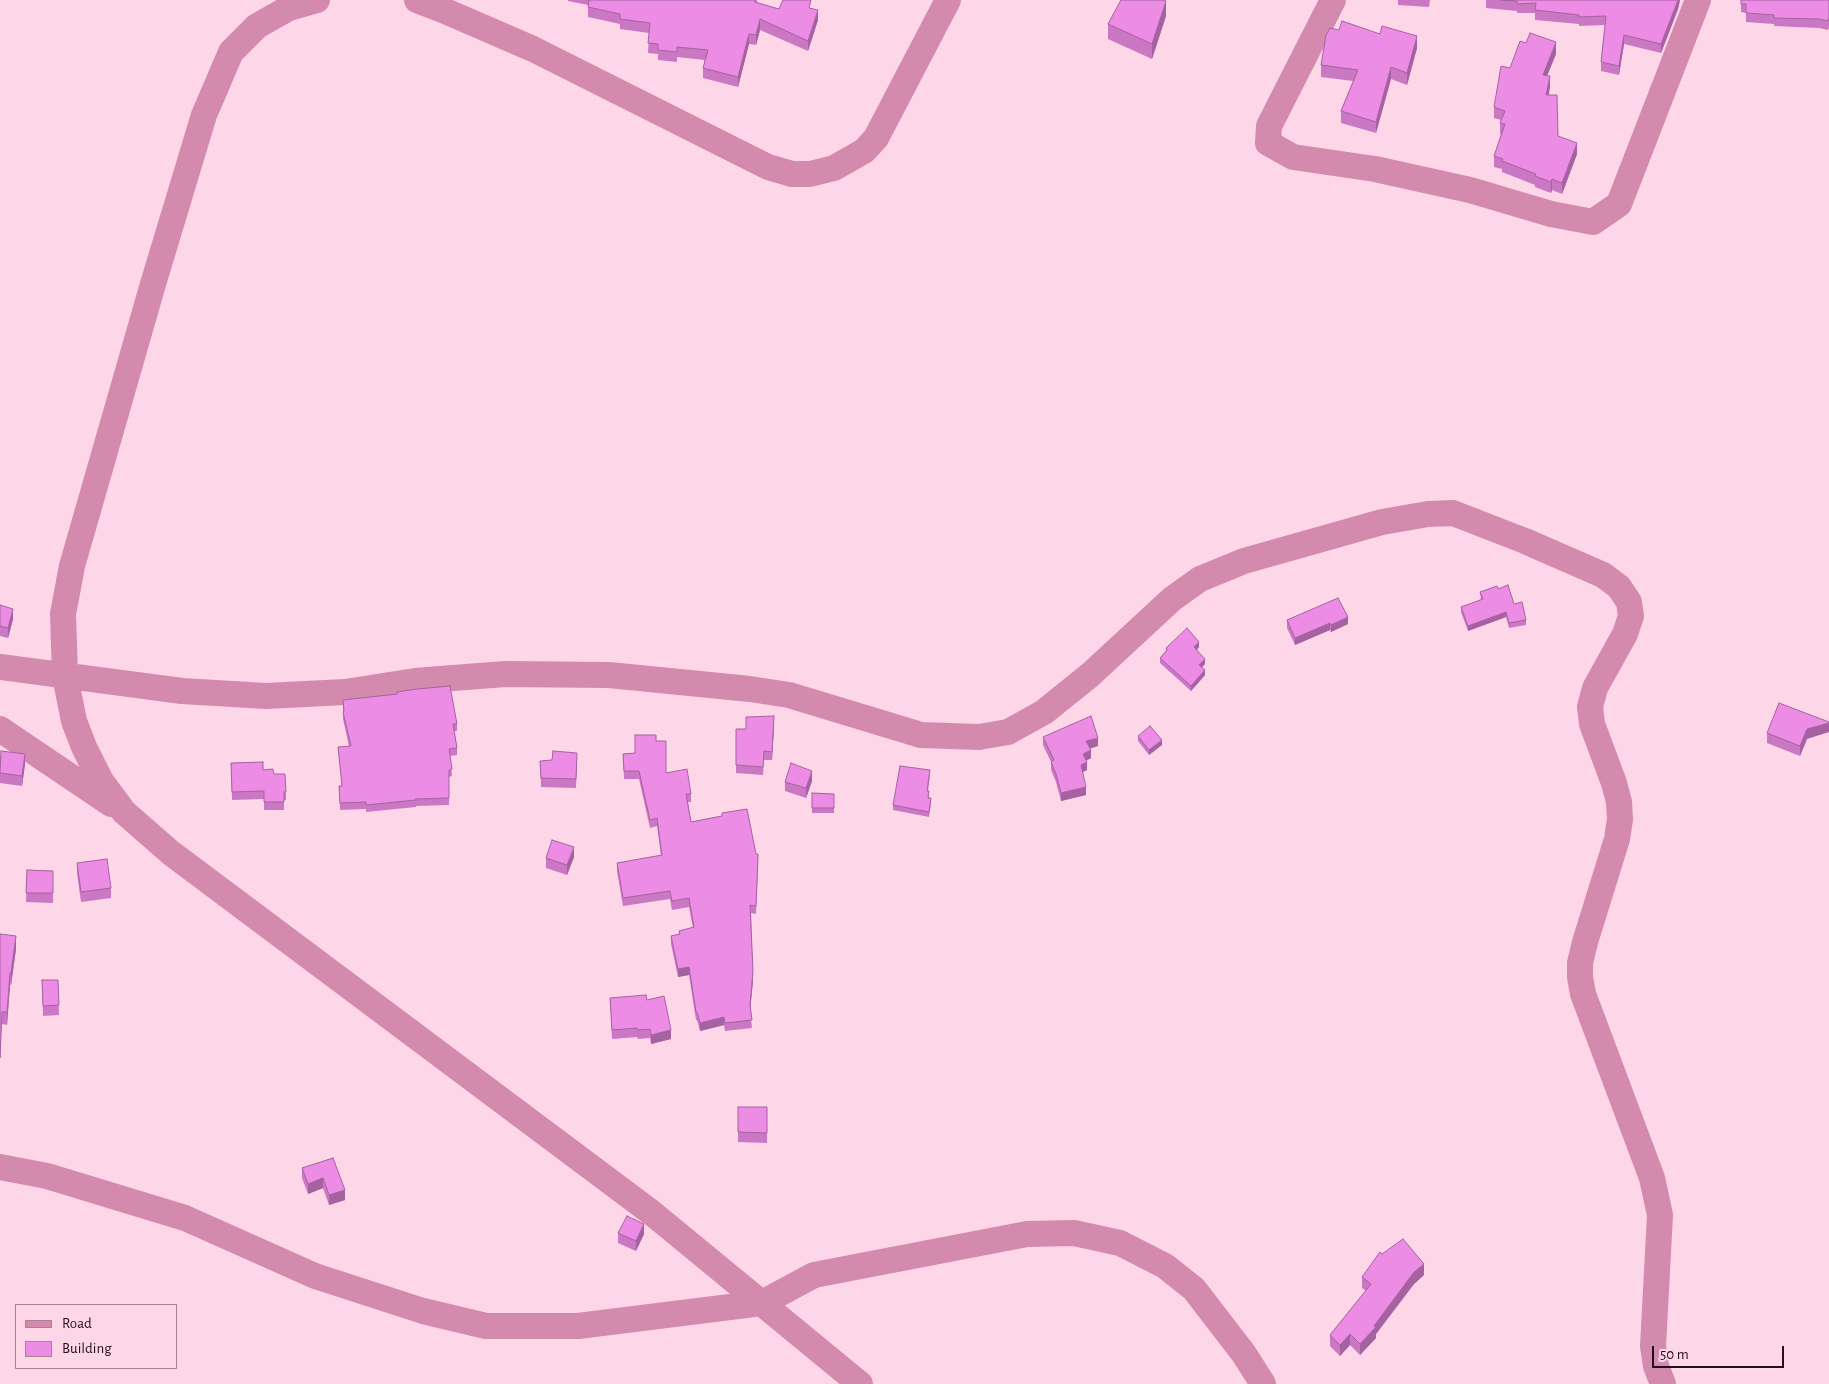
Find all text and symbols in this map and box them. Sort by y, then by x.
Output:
legend [15,1304,178,1369]
text: Road [62,1316,92,1331]
scale bar [1654,1336,1786,1368]
text: Building [62,1341,112,1356]
text: 50 m [1660,1347,1689,1362]

